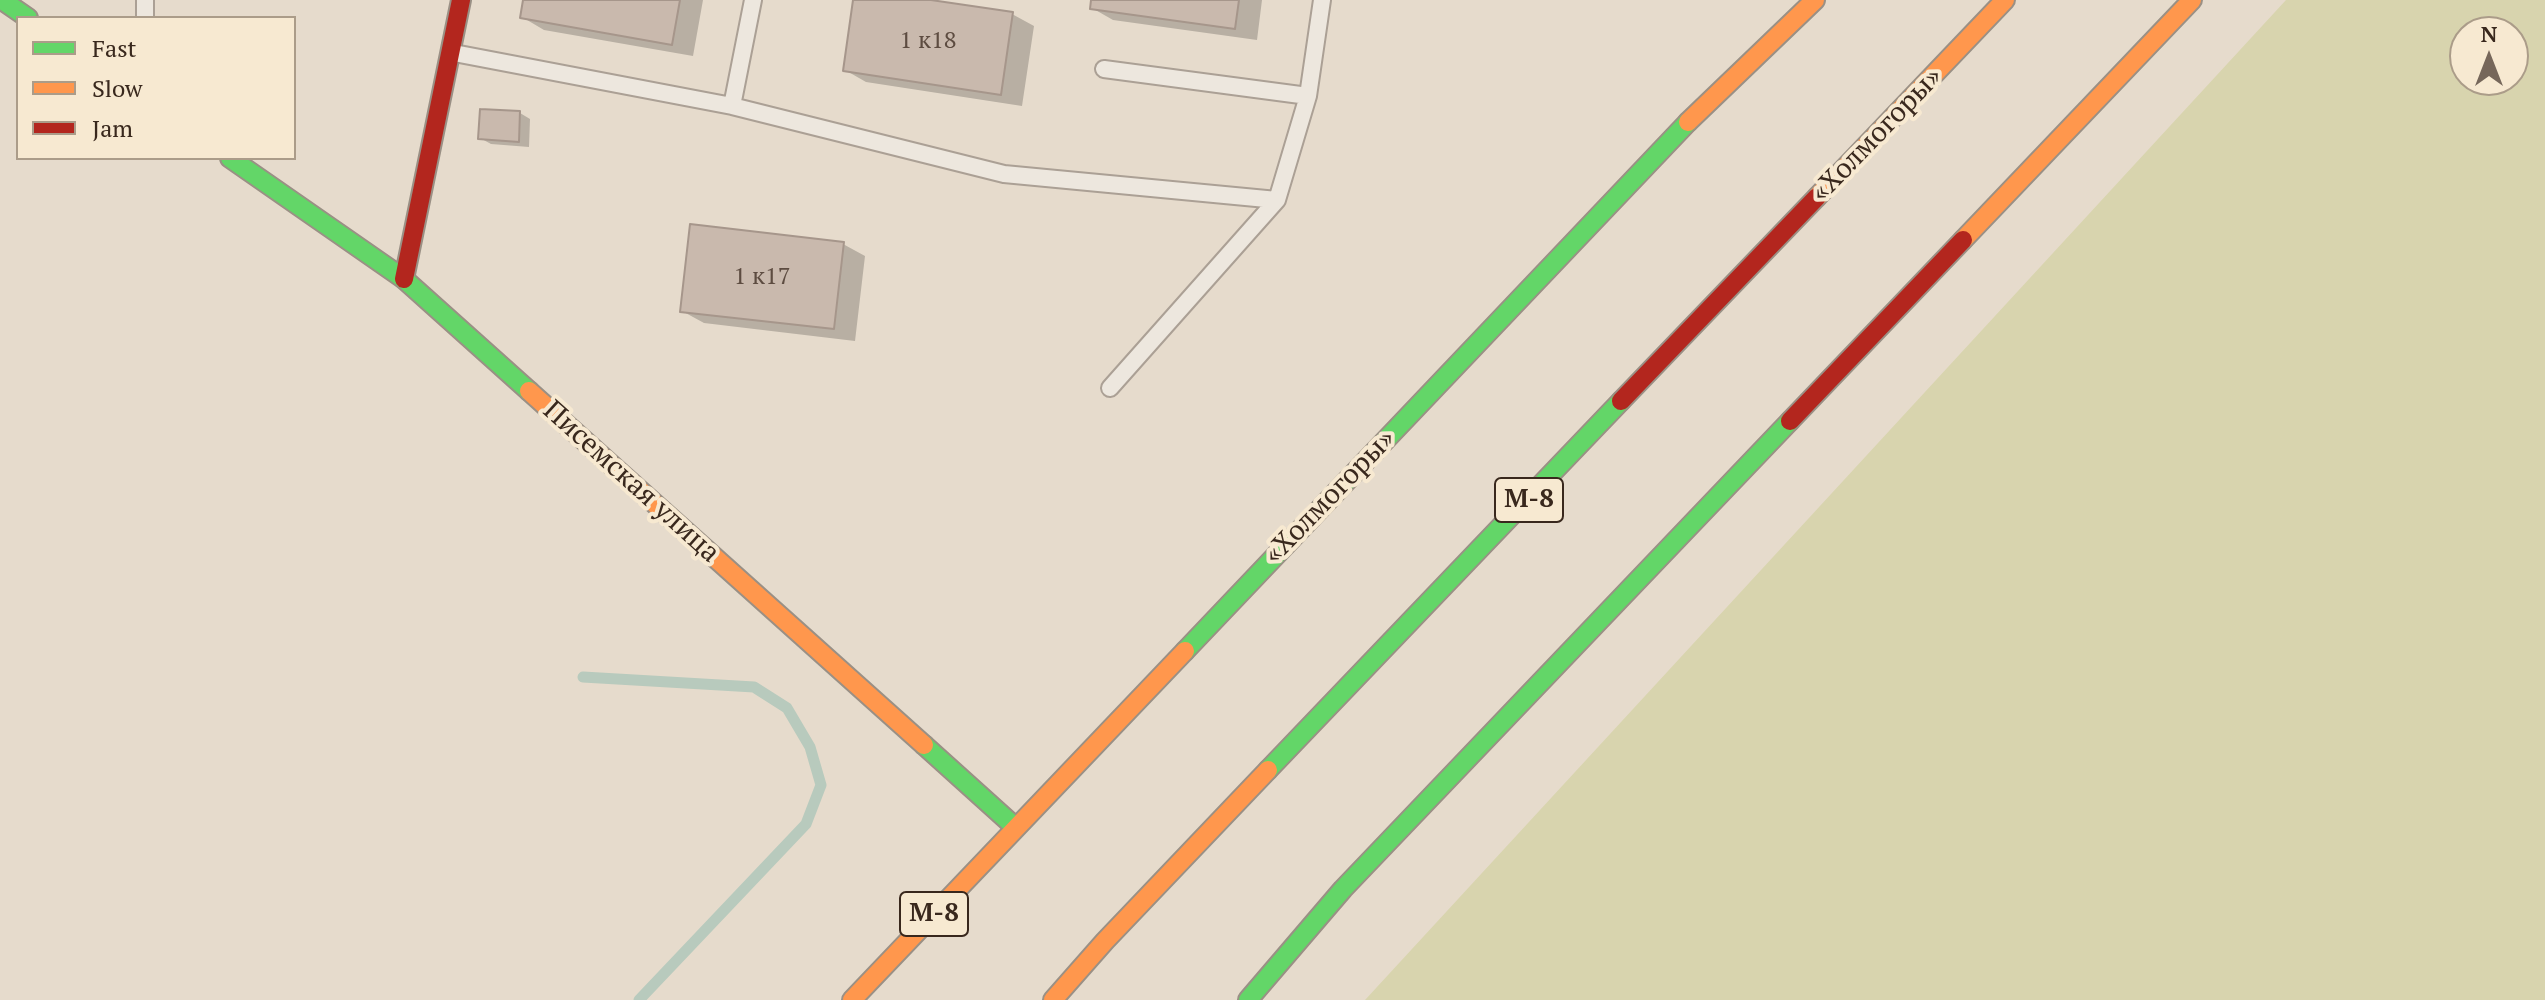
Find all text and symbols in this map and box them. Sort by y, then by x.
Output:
legend [16,16,296,160]
north arrow [2449,16,2529,96]
text: N [2481,19,2497,48]
house number: 1 к18 [899,27,957,55]
text: Fast [92,32,136,64]
street label: «Холмогоры» [1804,61,1950,209]
text: Slow [92,72,143,104]
text: Jam [92,112,133,144]
house number: 1 к17 [733,263,791,291]
street label: Писемская улица [536,394,726,570]
street label: «Холмогоры» [1257,423,1403,571]
road number: М-8 [1495,478,1563,522]
road number: М-8 [900,892,968,936]

